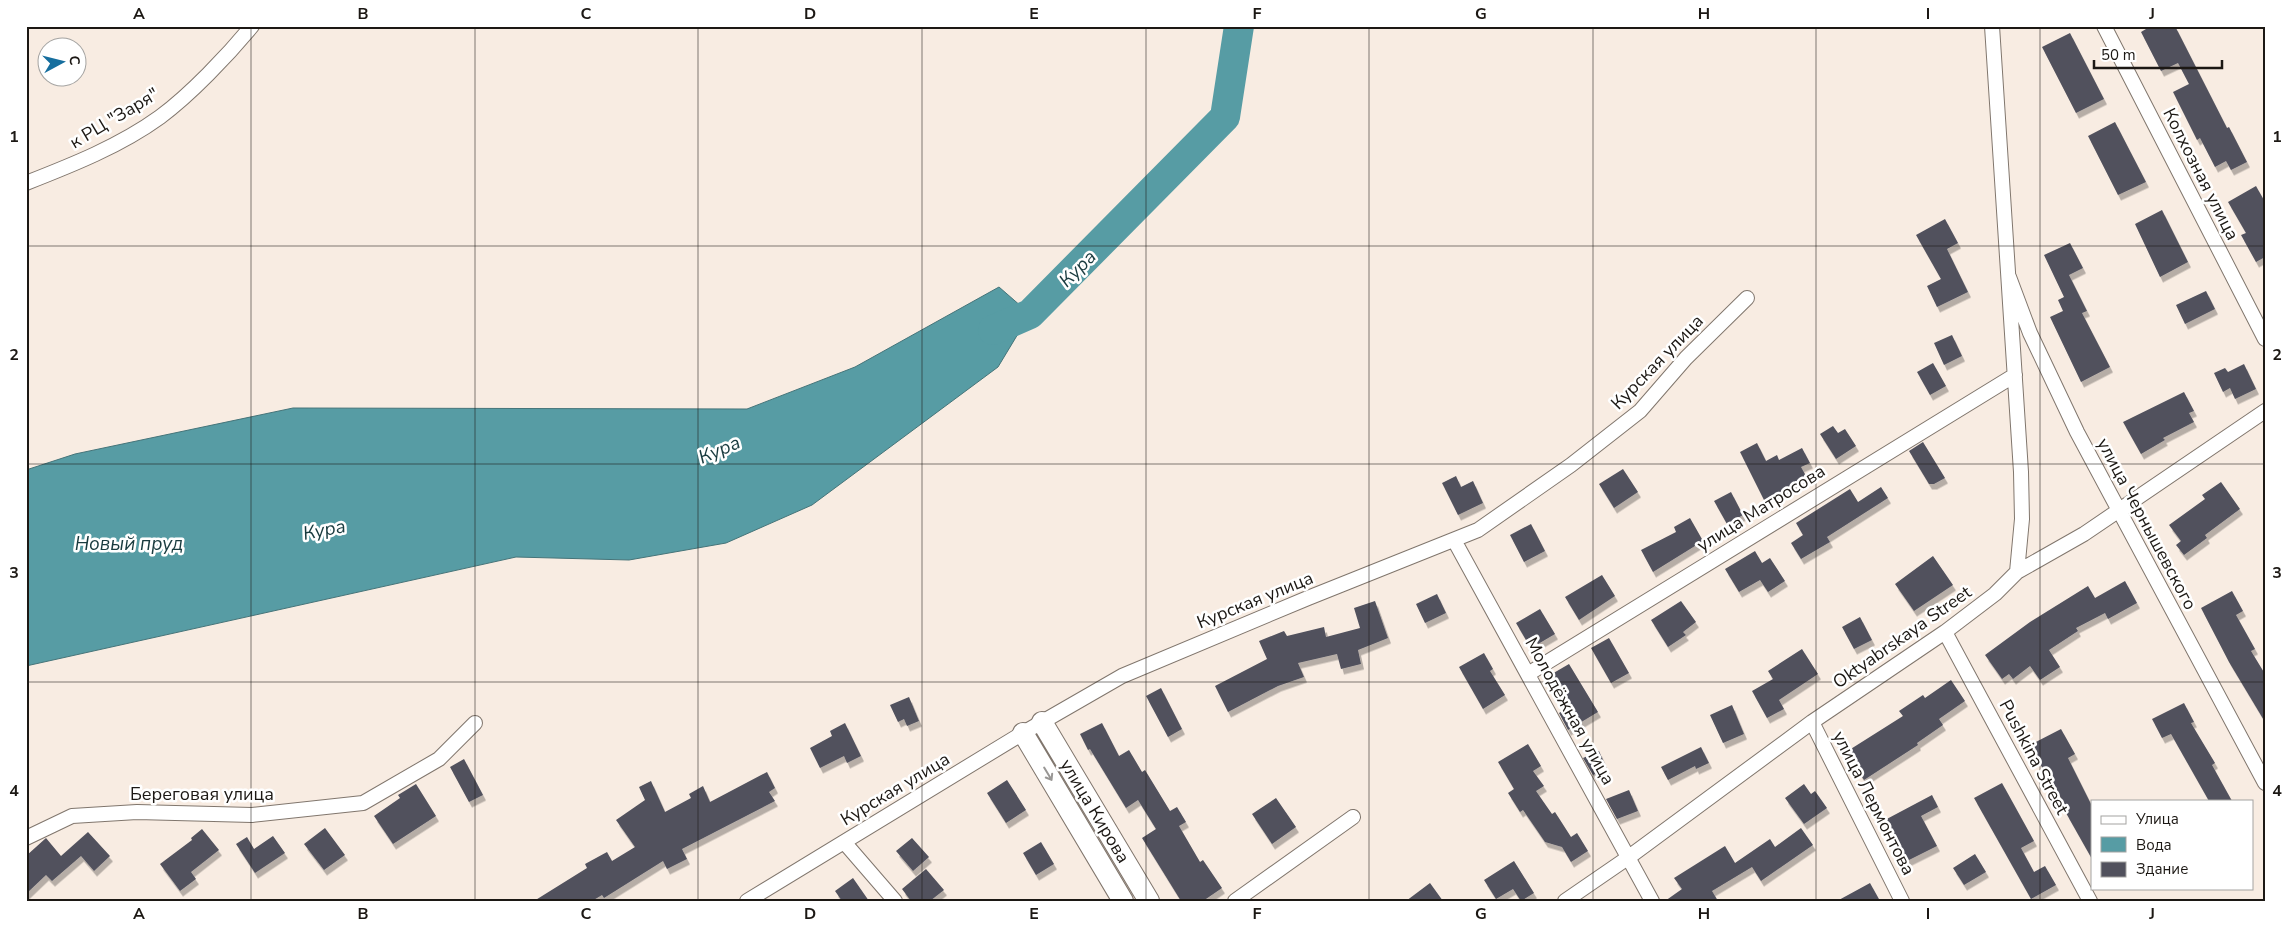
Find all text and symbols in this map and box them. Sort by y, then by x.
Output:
text: A [133,3,145,25]
text: B [357,3,369,25]
text: C [581,3,592,25]
text: D [804,3,816,25]
text: E [1029,3,1039,25]
text: F [1253,3,1262,25]
text: G [1475,3,1487,25]
text: H [1698,3,1710,25]
text: I [1926,3,1930,25]
text: J [2148,3,2155,25]
north arrow [38,38,88,88]
scale bar [2094,38,2221,70]
text: 50 m [2101,45,2136,65]
text: С [64,55,84,67]
street label: к РЦ "Заря" [65,82,163,154]
street label: Колхозная улица [2157,104,2245,244]
text: 1 [9,126,19,148]
text: 1 [2272,126,2282,148]
water label: Кура [1053,244,1102,293]
street label: Курская улица [1605,309,1709,415]
text: 2 [9,344,19,366]
text: 2 [2272,344,2282,366]
water label: Кура [694,430,744,470]
street label: улица Чернышевского [2091,434,2203,614]
street label: улица Матросова [1692,459,1830,557]
water label: Кура [301,513,348,547]
water label: Новый пруд [75,531,183,557]
text: 3 [9,562,19,584]
text: 3 [2272,562,2282,584]
street label: Курская улица [1193,566,1317,634]
street label: Oktyabrskaya Street [1828,580,1977,694]
street label: Молодёжная улица [1519,633,1621,789]
street label: Pushkina Street [1994,695,2075,819]
street label: улица Лермонтова [1827,727,1921,879]
street label: Курская улица [836,747,954,831]
street label: улица Кирова [1055,755,1135,867]
one-way arrow [1043,767,1053,781]
text: 4 [9,780,19,802]
text: 4 [2272,780,2282,802]
street label: Береговая улица [130,782,274,806]
legend [2091,800,2254,890]
text: Улица [2135,809,2179,829]
text: Вода [2136,835,2172,855]
text: Здание [2136,859,2188,879]
text: A [133,903,145,925]
text: B [357,903,369,925]
text: C [581,903,592,925]
text: D [804,903,816,925]
text: E [1029,903,1039,925]
text: F [1253,903,1262,925]
text: G [1475,903,1487,925]
text: H [1698,903,1710,925]
text: I [1926,903,1930,925]
text: J [2148,903,2155,925]

